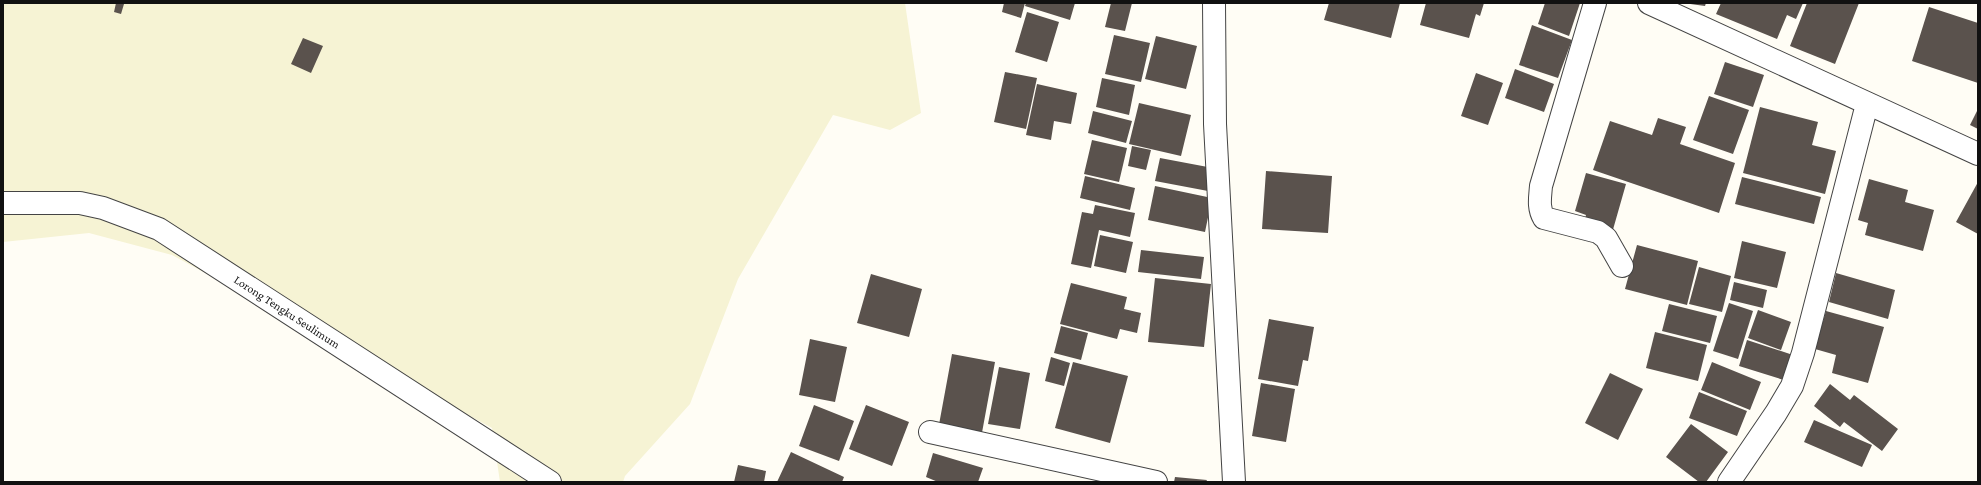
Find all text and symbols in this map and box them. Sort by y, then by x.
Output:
street label: Lorong Tengku Seulimum [231,273,343,352]

